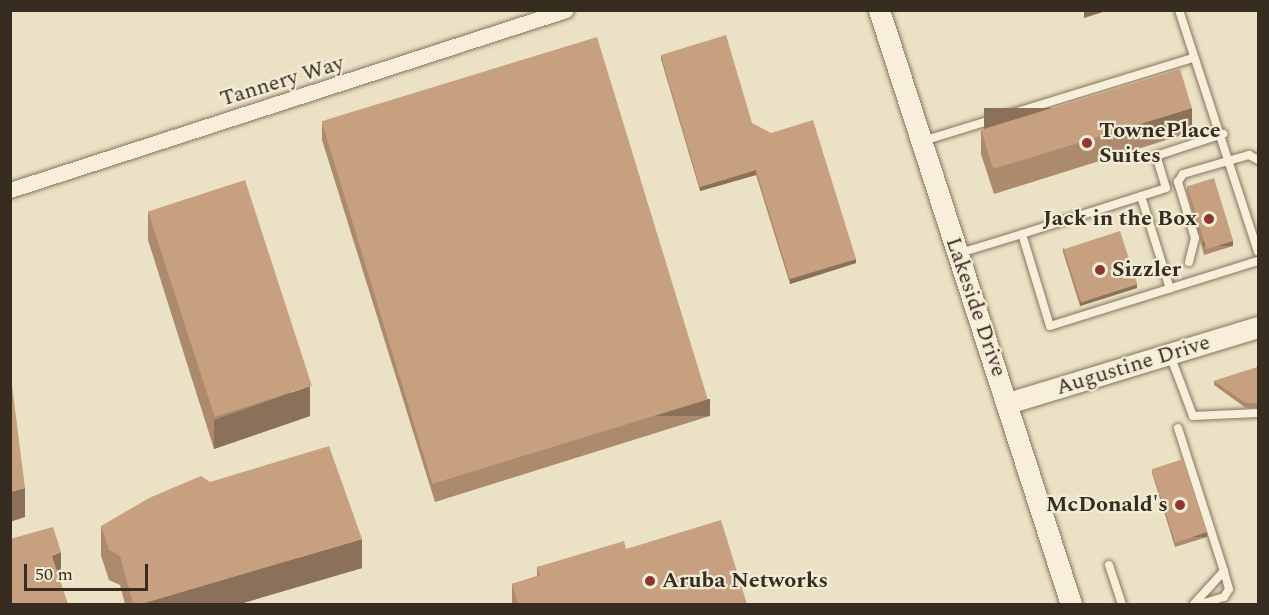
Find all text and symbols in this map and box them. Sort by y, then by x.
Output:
street label: Tannery Way [217,50,347,112]
place label: TownePlace Suites [1099,117,1221,168]
marker: TownePlace Suites [1080,136,1094,150]
place label: Jack in the Box [1043,206,1197,232]
marker: Jack in the Box [1202,212,1216,226]
street label: Lakeside Drive [940,234,1012,380]
place label: Sizzler [1112,257,1181,283]
marker: Sizzler [1093,263,1107,277]
street label: Augustine Drive [1053,329,1213,401]
place label: McDonald's [1046,492,1168,518]
marker: McDonald's [1173,498,1187,512]
scale bar [27,552,152,590]
text: 50 m [35,561,73,588]
place label: Aruba Networks [662,568,828,594]
marker: Aruba Networks [643,574,657,588]

